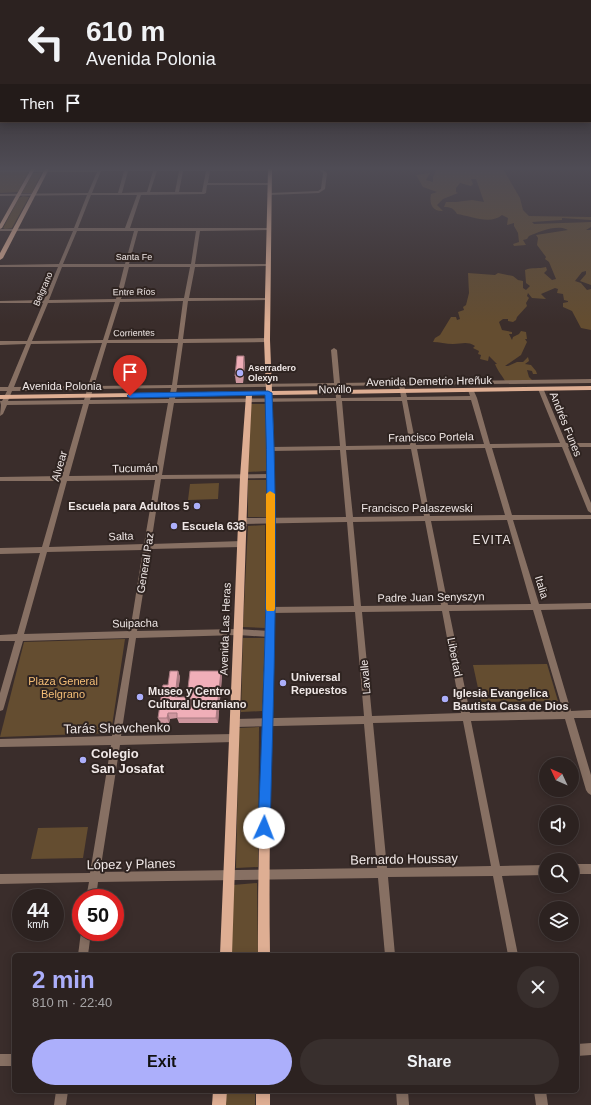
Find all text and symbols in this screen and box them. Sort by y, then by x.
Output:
icon: left [20,16,72,68]
text: 610 m [86,16,165,47]
text: Avenida Polonia [86,49,216,69]
icon: arrive [62,92,84,114]
text: Then [20,95,54,112]
street label: Santa Fe [116,252,152,262]
street label: Belgrano [31,270,55,308]
street label: Entre Ríos [113,287,156,297]
street label: Corrientes [113,328,155,338]
pin [113,355,147,396]
icon: arrive [119,361,141,383]
place label: Aserradero Olexyn [248,363,297,383]
marker: Aserradero Olexyn [235,368,245,378]
street label: Avenida Demetrio Hreñuk [366,374,492,388]
street label: Avenida Polonia [22,380,103,392]
street label: Novillo [318,383,352,395]
street label: Andrés Funes [548,390,585,458]
street label: Francisco Portela [388,430,475,444]
street label: Alvear [49,449,69,483]
street label: Tucumán [112,462,158,474]
place label: Escuela para Adultos 5 [68,500,189,512]
marker: Escuela para Adultos 5 [192,501,202,511]
street label: Francisco Palaszewski [361,502,473,514]
place label: Escuela 638 [182,520,245,532]
marker: Escuela 638 [169,521,179,531]
street label: Salta [108,530,135,542]
street label: General Paz [134,532,156,594]
district label: EVITA [473,533,511,547]
street label: Italia [533,574,551,601]
street label: Avenida Las Heras [217,582,233,676]
street label: Padre Juan Senyszyn [377,590,485,604]
street label: Suipacha [112,617,159,629]
street label: Libertad [445,636,465,678]
street label: Lavalle [358,659,372,695]
place label: Universal Repuestos [291,671,347,696]
park label: Plaza General Belgrano [28,675,98,700]
marker: Universal Repuestos [278,678,288,688]
place label: Museo y Centro Cultural Ucraniano [148,685,247,710]
place label: Iglesia Evangelica Bautista Casa de Dios [453,687,569,712]
marker: Museo y Centro Cultural Ucraniano [135,692,145,702]
marker: Iglesia Evangelica Bautista Casa de Dios [440,694,450,704]
street label: Tarás Shevchenko [63,720,171,736]
place label: Colegio San Josafat [91,746,165,776]
marker: Colegio San Josafat [78,755,88,765]
north arrow [539,757,579,797]
map controls [539,757,579,941]
button: sound [539,805,579,845]
position arrow [243,807,285,849]
street label: Bernardo Houssay [350,851,458,867]
button: search [539,853,579,893]
street label: López y Planes [86,856,176,872]
speed limit sign: 50 [72,889,124,941]
text: 44 [27,899,49,921]
button: layers [539,901,579,941]
text: km/h [27,919,49,930]
text: 2 min [32,966,95,993]
button: close [517,966,559,1008]
text: 810 m · 22:40 [32,995,112,1010]
button: Exit [32,1039,292,1085]
button: Share [300,1039,559,1085]

